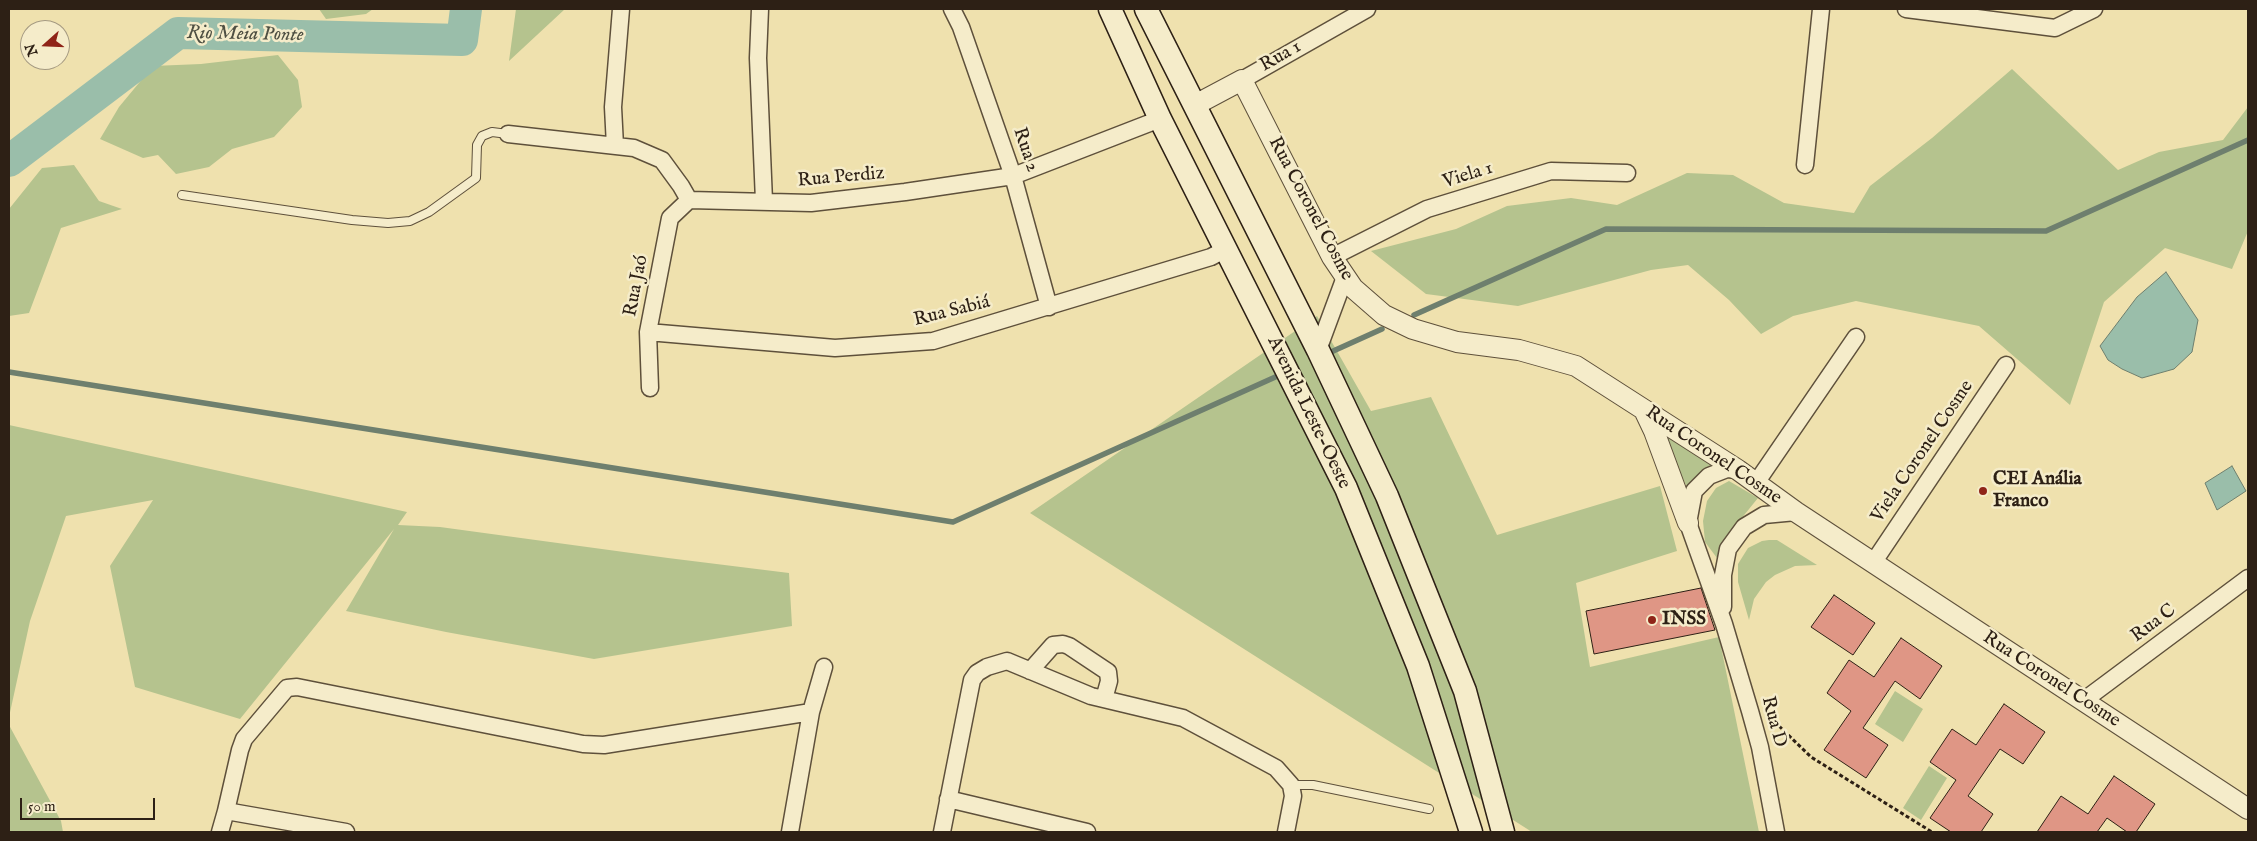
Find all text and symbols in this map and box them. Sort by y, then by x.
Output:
north arrow [20,20,70,70]
water label: Rio Meia Ponte [186,22,304,48]
street label: Rua 1 [1256,36,1306,78]
text: N [21,41,42,59]
street label: Rua 2 [1007,125,1043,175]
street label: Rua Coronel Cosme [1262,133,1358,285]
street label: Viela 1 [1440,158,1496,194]
street label: Rua Perdiz [797,163,885,193]
street label: Rua Jaó [620,253,654,319]
street label: Rua Sabiá [911,292,993,332]
street label: Avenida Leste-Oeste [1261,333,1355,493]
street label: Viela Coronel Cosme [1867,377,1979,527]
street label: Rua Coronel Cosme [1640,402,1786,510]
place label: CEI Anália Franco [1993,469,2082,513]
marker: CEI Anália Franco [1977,485,1989,497]
street label: Rua C [2127,600,2181,648]
place label: INSS [1662,609,1706,631]
marker: INSS [1646,614,1658,626]
street label: Rua Coronel Cosme [1978,627,2124,733]
street label: Rua D [1755,694,1791,750]
scale bar [22,788,158,820]
text: 50 m [28,797,56,816]

